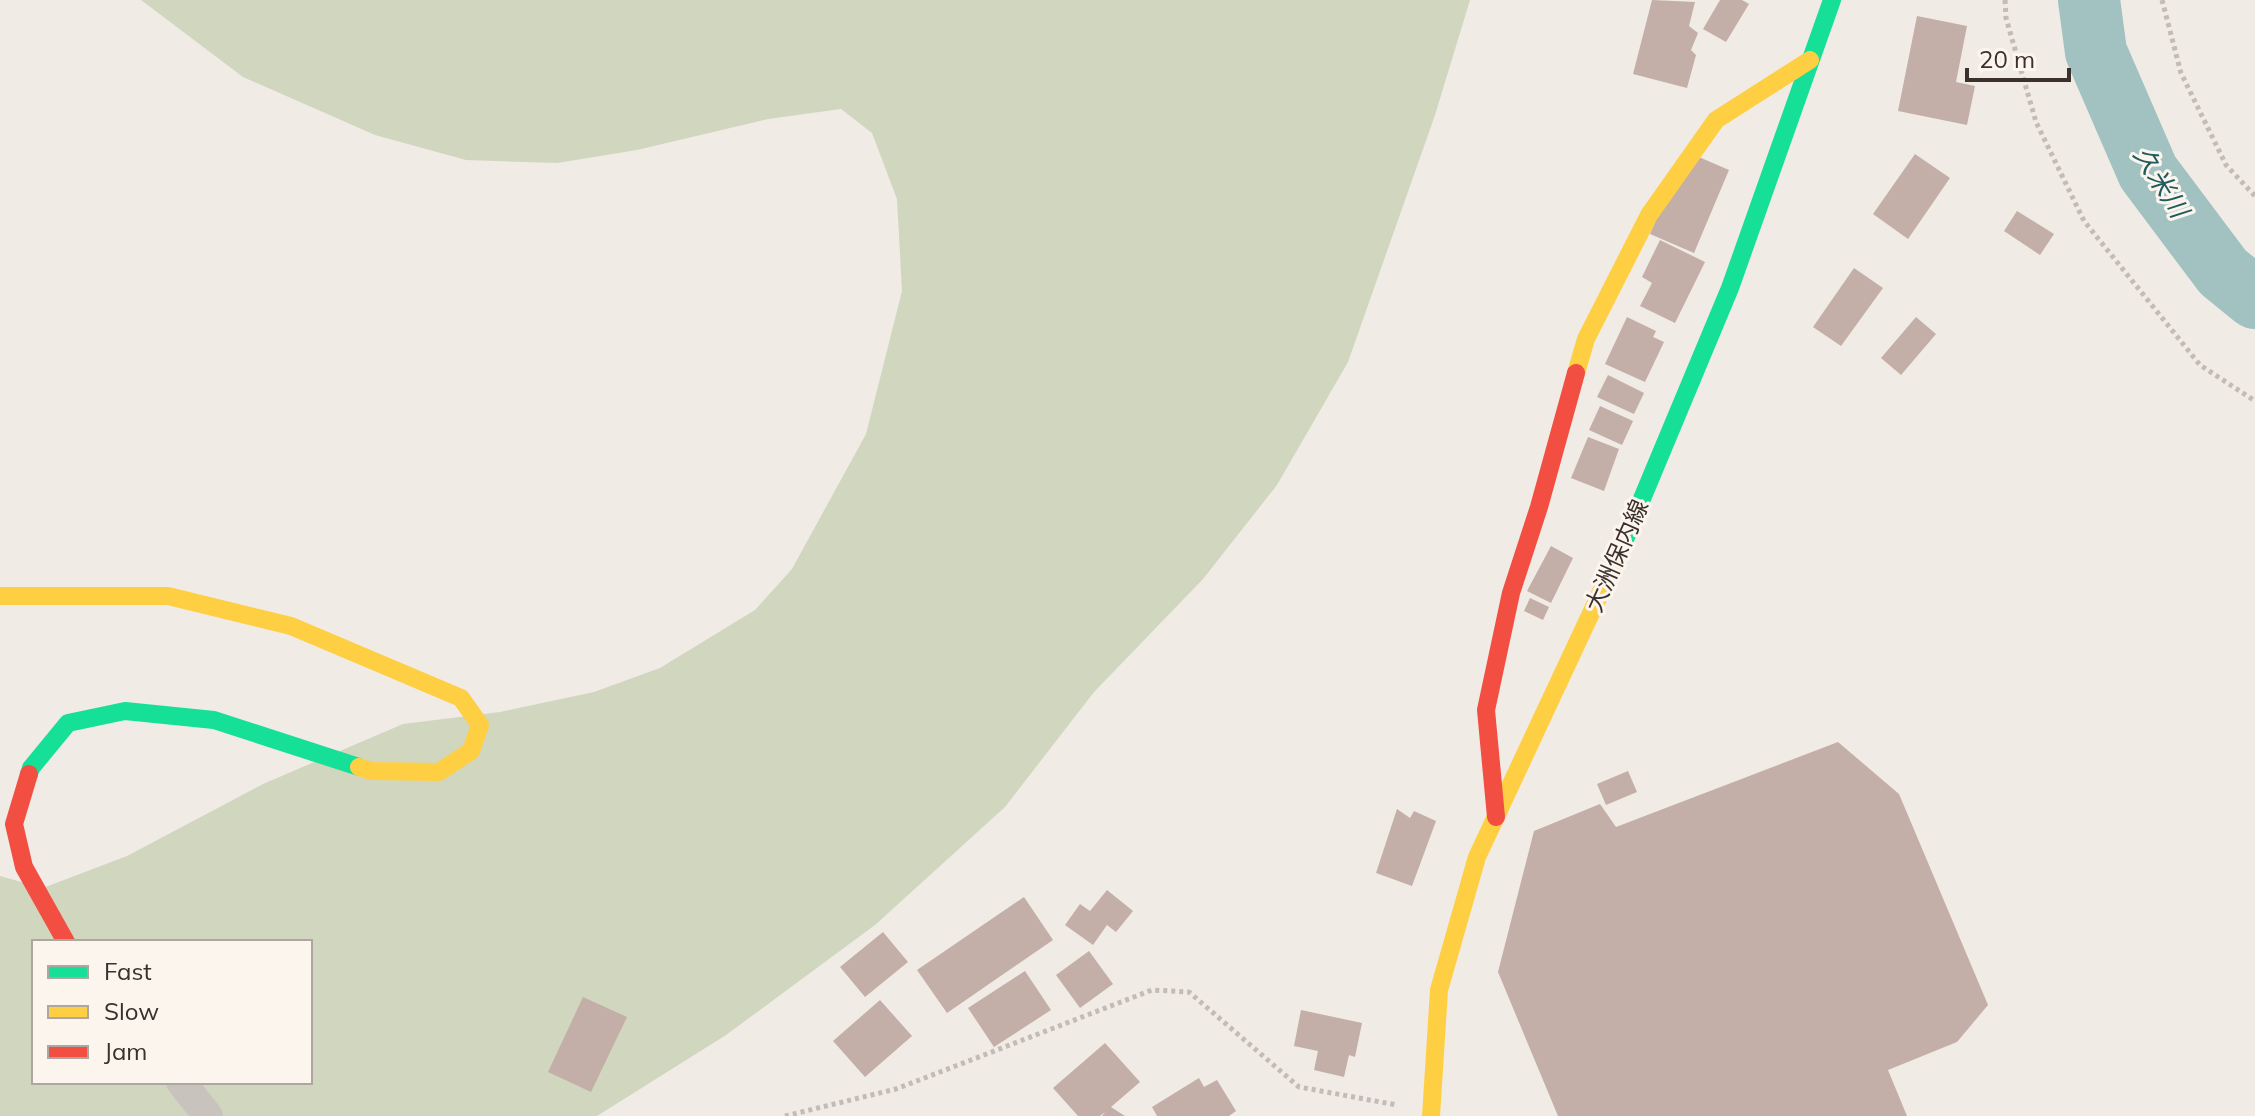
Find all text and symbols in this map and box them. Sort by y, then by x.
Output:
scale bar [1967,32,2069,82]
text: 20 m [1979,44,2035,74]
water label: 久米川 [2127,140,2198,226]
street label: 大洲保内線 [1578,495,1654,617]
legend [32,940,312,1084]
text: Fast [104,956,152,986]
text: Slow [104,996,159,1026]
text: Jam [104,1036,147,1066]

